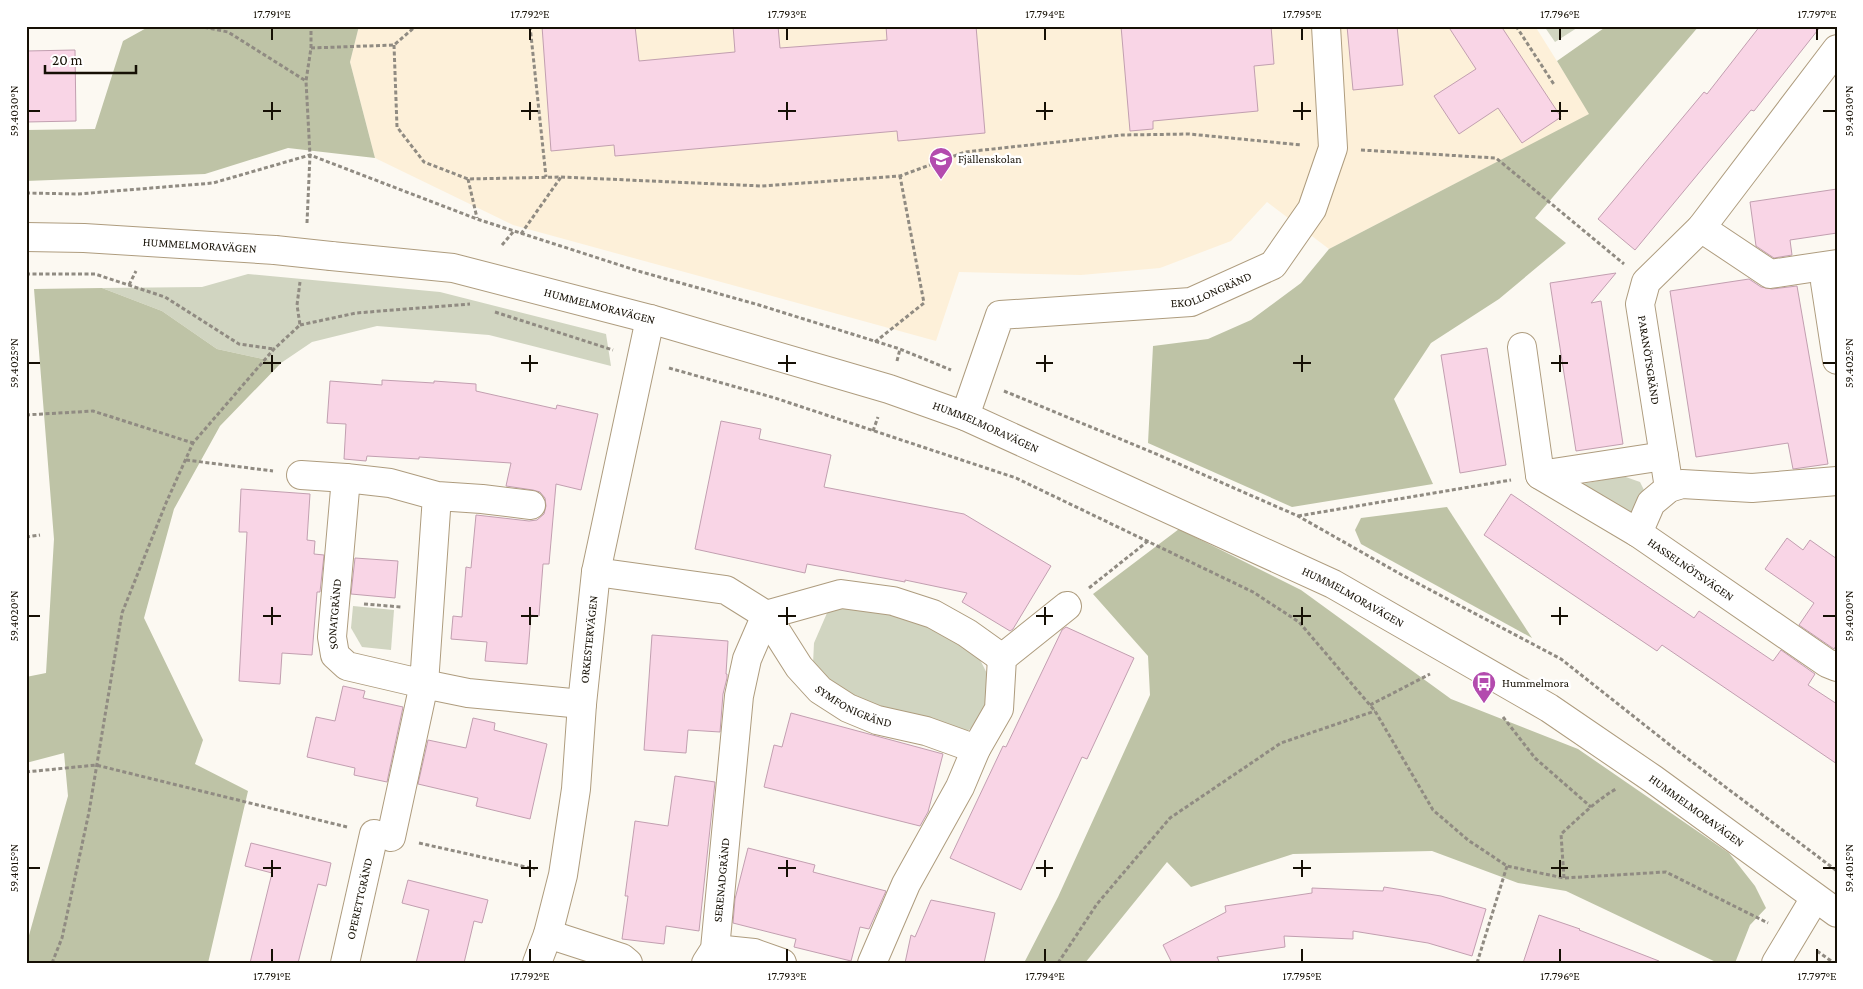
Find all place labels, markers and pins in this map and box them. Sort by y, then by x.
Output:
school or university icon: Fjällenskolan [928,146,954,180]
place label: Fjällenskolan [958,152,1022,166]
bus stop icon: Hummelmora [1471,670,1497,704]
place label: Hummelmora [1502,676,1570,690]

